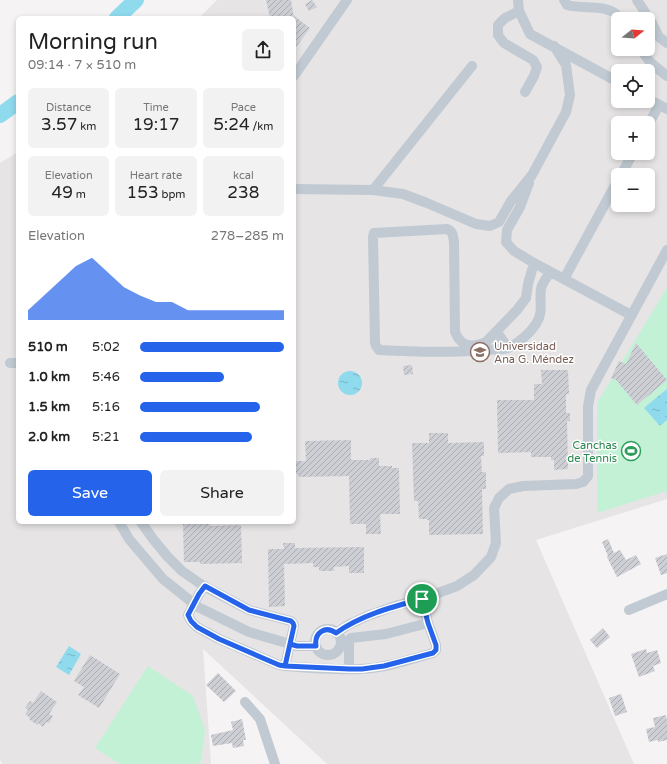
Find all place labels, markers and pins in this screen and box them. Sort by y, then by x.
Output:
place label: Universidad Ana G. Méndez [494,340,574,366]
school or university icon: Universidad Ana G. Méndez [469,341,491,363]
place label: Canchas de Tennis [567,439,617,465]
sports icon: Canchas de Tennis [620,440,642,462]
pin [405,582,439,616]

